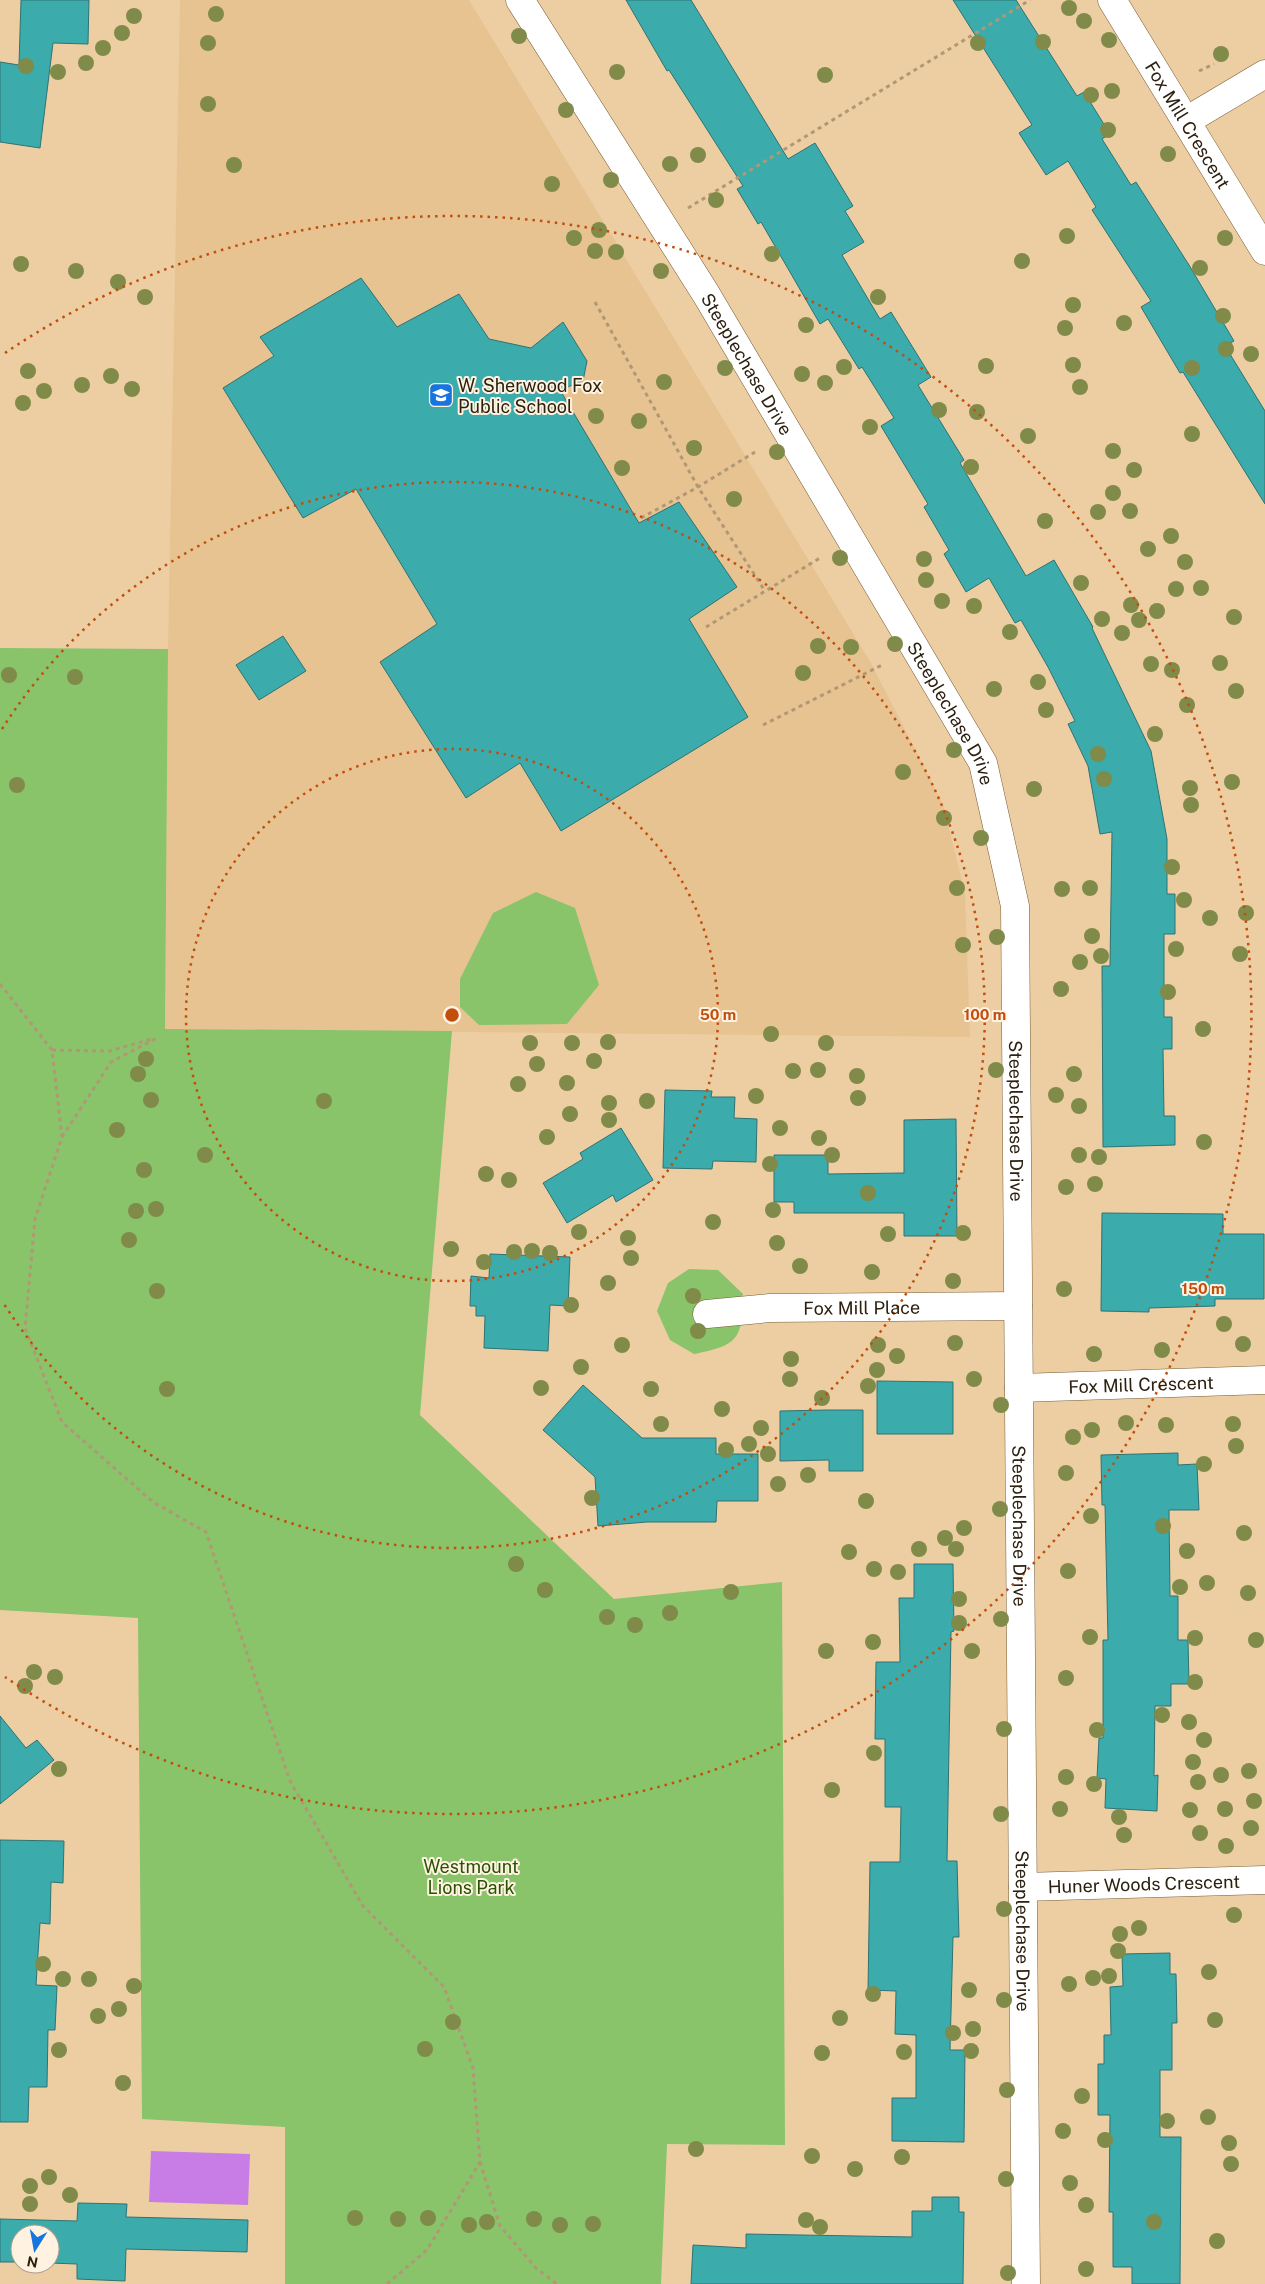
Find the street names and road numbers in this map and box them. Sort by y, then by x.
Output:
street label: Fox Mill Crescent [1141,57,1235,192]
street label: Steeplechase Drive [697,289,797,439]
street label: Steeplechase Drive [903,638,998,787]
street label: Steeplechase Drive [1006,1040,1028,1202]
street label: Fox Mill Place [803,1296,920,1318]
street label: Fox Mill Crescent [1068,1371,1214,1397]
street label: Steeplechase Drive [1009,1445,1031,1607]
street label: Steeplechase Drive [1012,1850,1034,2012]
street label: Huner Woods Crescent [1047,1870,1240,1897]

